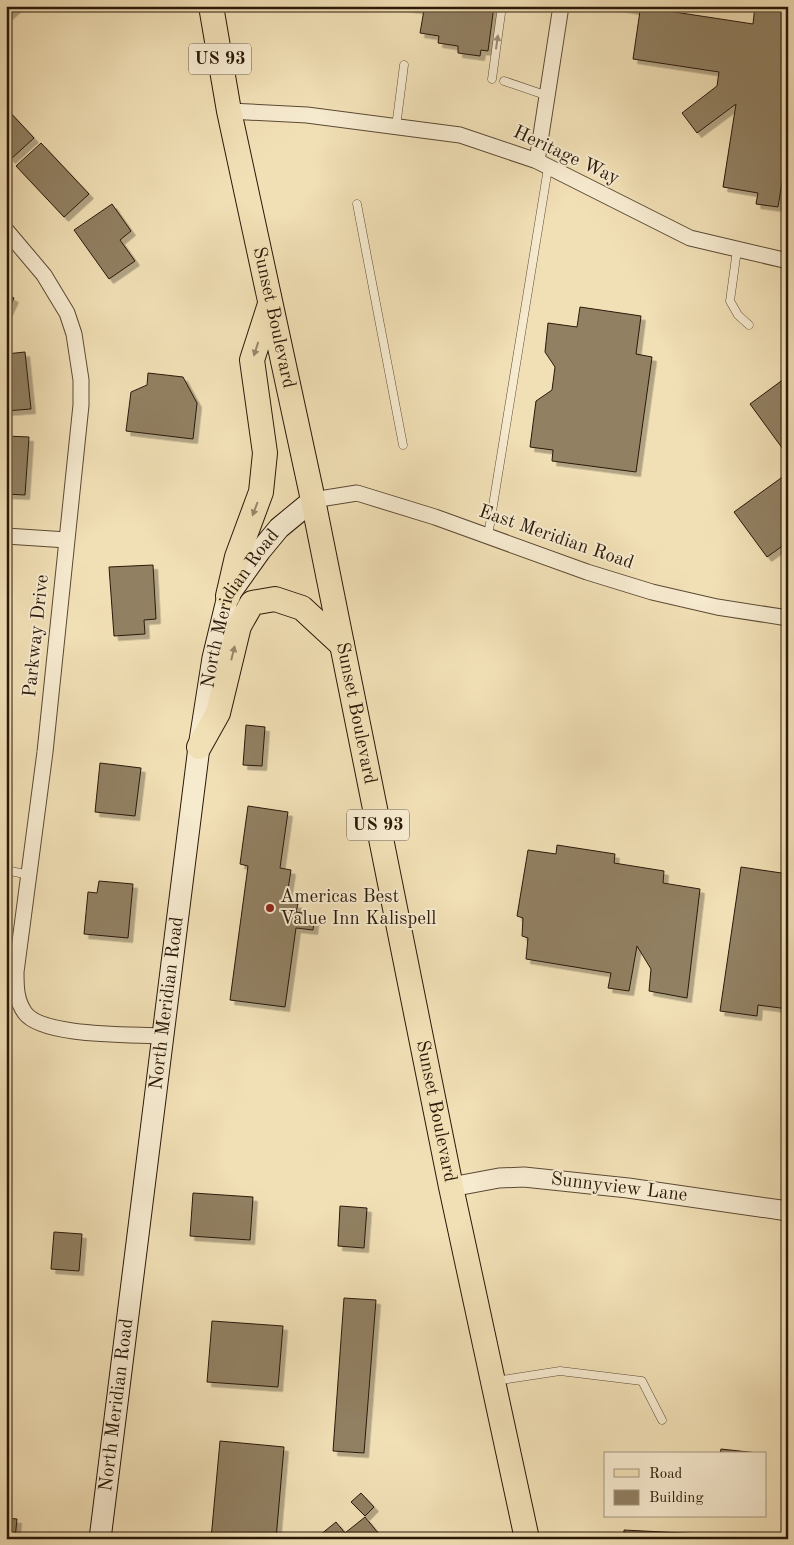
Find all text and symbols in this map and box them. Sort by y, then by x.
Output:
one-way arrow [493,34,501,50]
road number: US 93 [189,44,251,74]
street label: Heritage Way [510,123,622,189]
street label: Sunset Boulevard [249,245,298,390]
one-way arrow [251,342,259,357]
one-way arrow [251,502,259,517]
street label: East Meridian Road [476,503,636,573]
street label: North Meridian Road [199,526,283,689]
street label: Parkway Drive [21,574,53,698]
street label: Sunset Boulevard [332,641,379,786]
one-way arrow [229,645,237,660]
road number: US 93 [347,810,409,840]
place label: Americas Best Value Inn Kalispell [280,888,436,929]
marker: Americas Best Value Inn Kalispell [264,902,276,914]
street label: North Meridian Road [147,915,187,1091]
street label: Sunset Boulevard [412,1039,459,1184]
street label: Sunnyview Lane [550,1170,688,1206]
street label: North Meridian Road [97,1317,137,1493]
legend [604,1452,766,1518]
text: Road [649,1467,683,1482]
text: Building [649,1491,704,1506]

